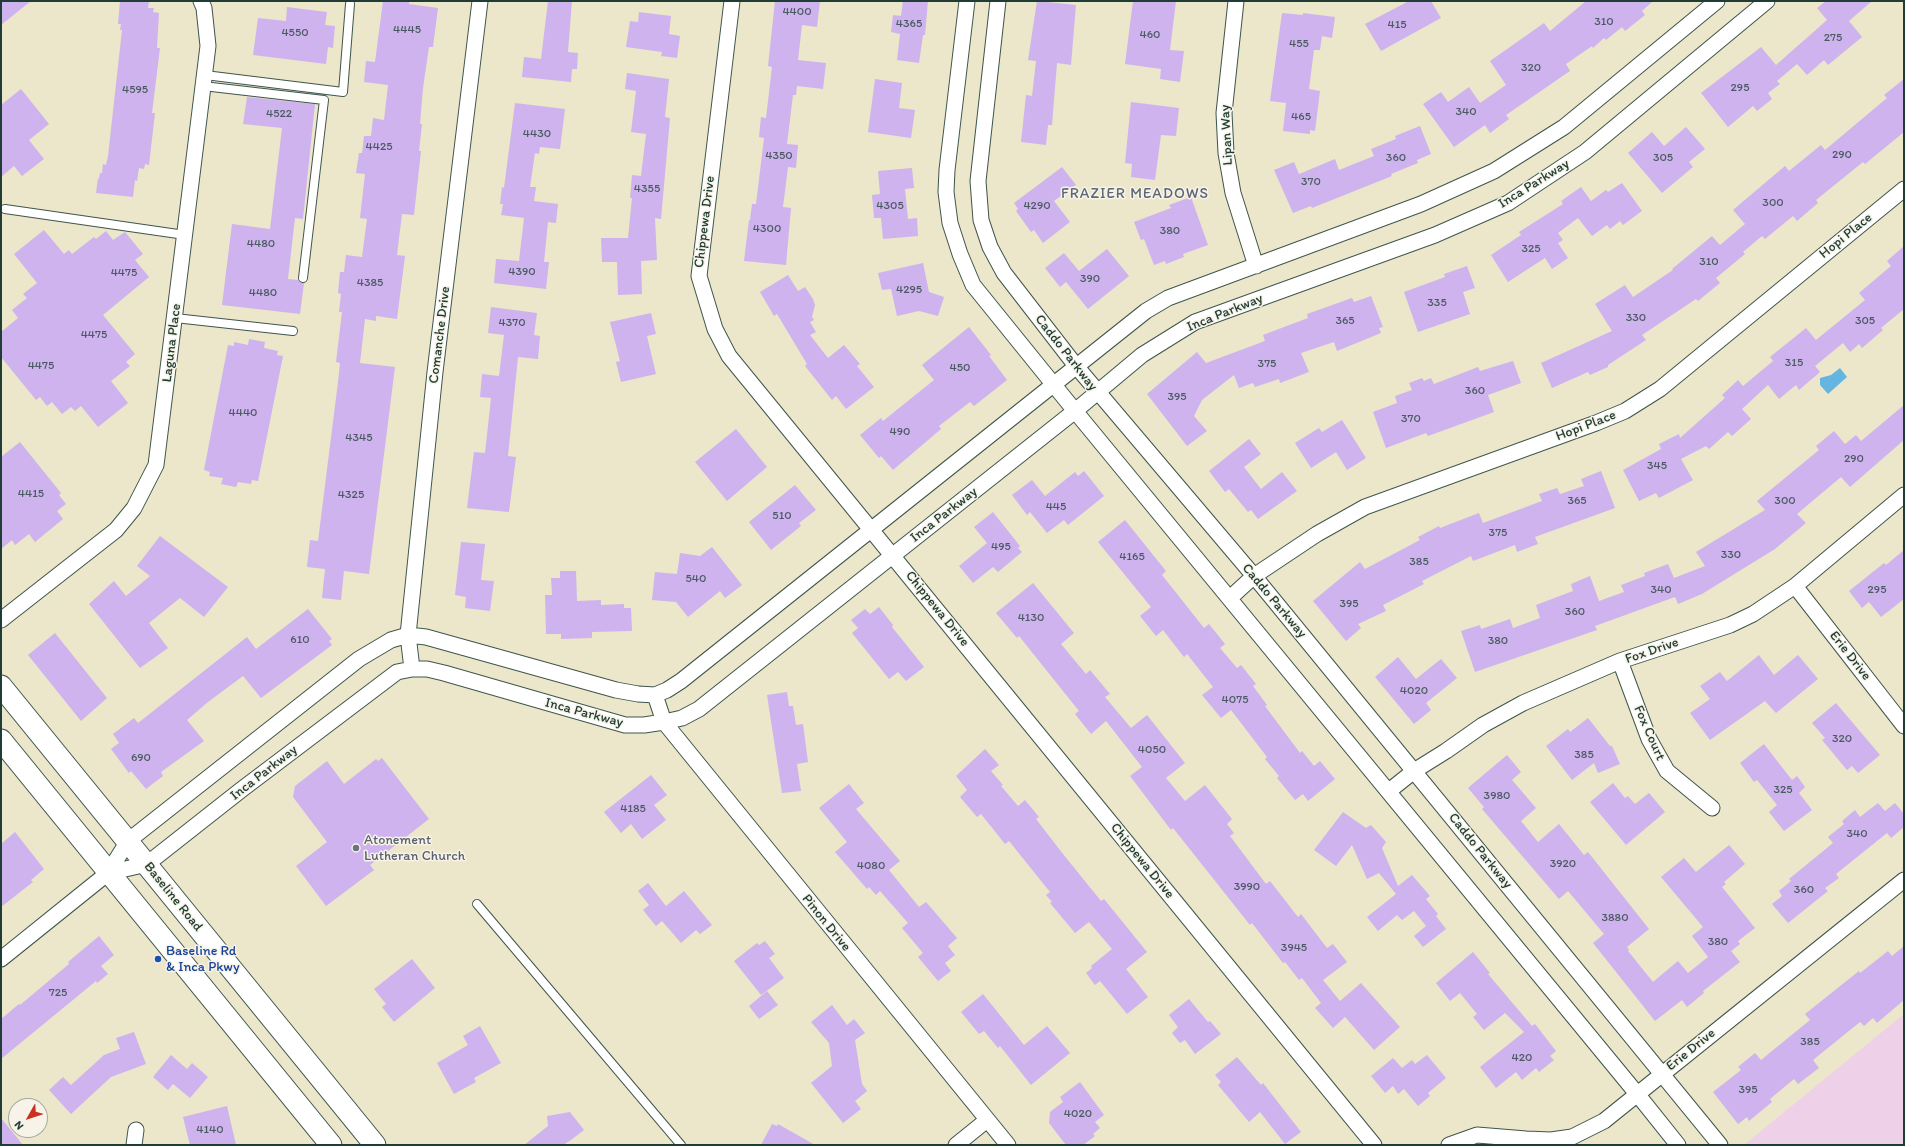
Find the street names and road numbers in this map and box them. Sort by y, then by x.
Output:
street label: Lipan Way [1217,104,1237,166]
street label: Inca Parkway [1495,156,1573,212]
street label: Chippewa Drive [691,175,719,269]
street label: Hopi Place [1816,210,1876,262]
street label: Comanche Drive [426,285,454,385]
street label: Inca Parkway [1185,290,1265,336]
street label: Laguna Place [159,303,185,383]
street label: Caddo Parkway [1031,311,1101,395]
street label: Hopi Place [1553,407,1619,445]
street label: Inca Parkway [907,484,981,546]
street label: Caddo Parkway [1238,560,1310,642]
street label: Chippewa Drive [901,568,973,650]
street label: Erie Drive [1825,628,1875,684]
street label: Fox Drive [1623,634,1681,668]
street label: Inca Parkway [543,694,625,732]
street label: Fox Court [1629,703,1669,763]
street label: Inca Parkway [227,742,301,804]
street label: Caddo Parkway [1444,810,1516,892]
street label: Chippewa Drive [1106,820,1178,902]
street label: Baseline Road [140,859,206,935]
street label: Pinon Drive [798,891,854,955]
street label: Erie Drive [1663,1025,1719,1075]

